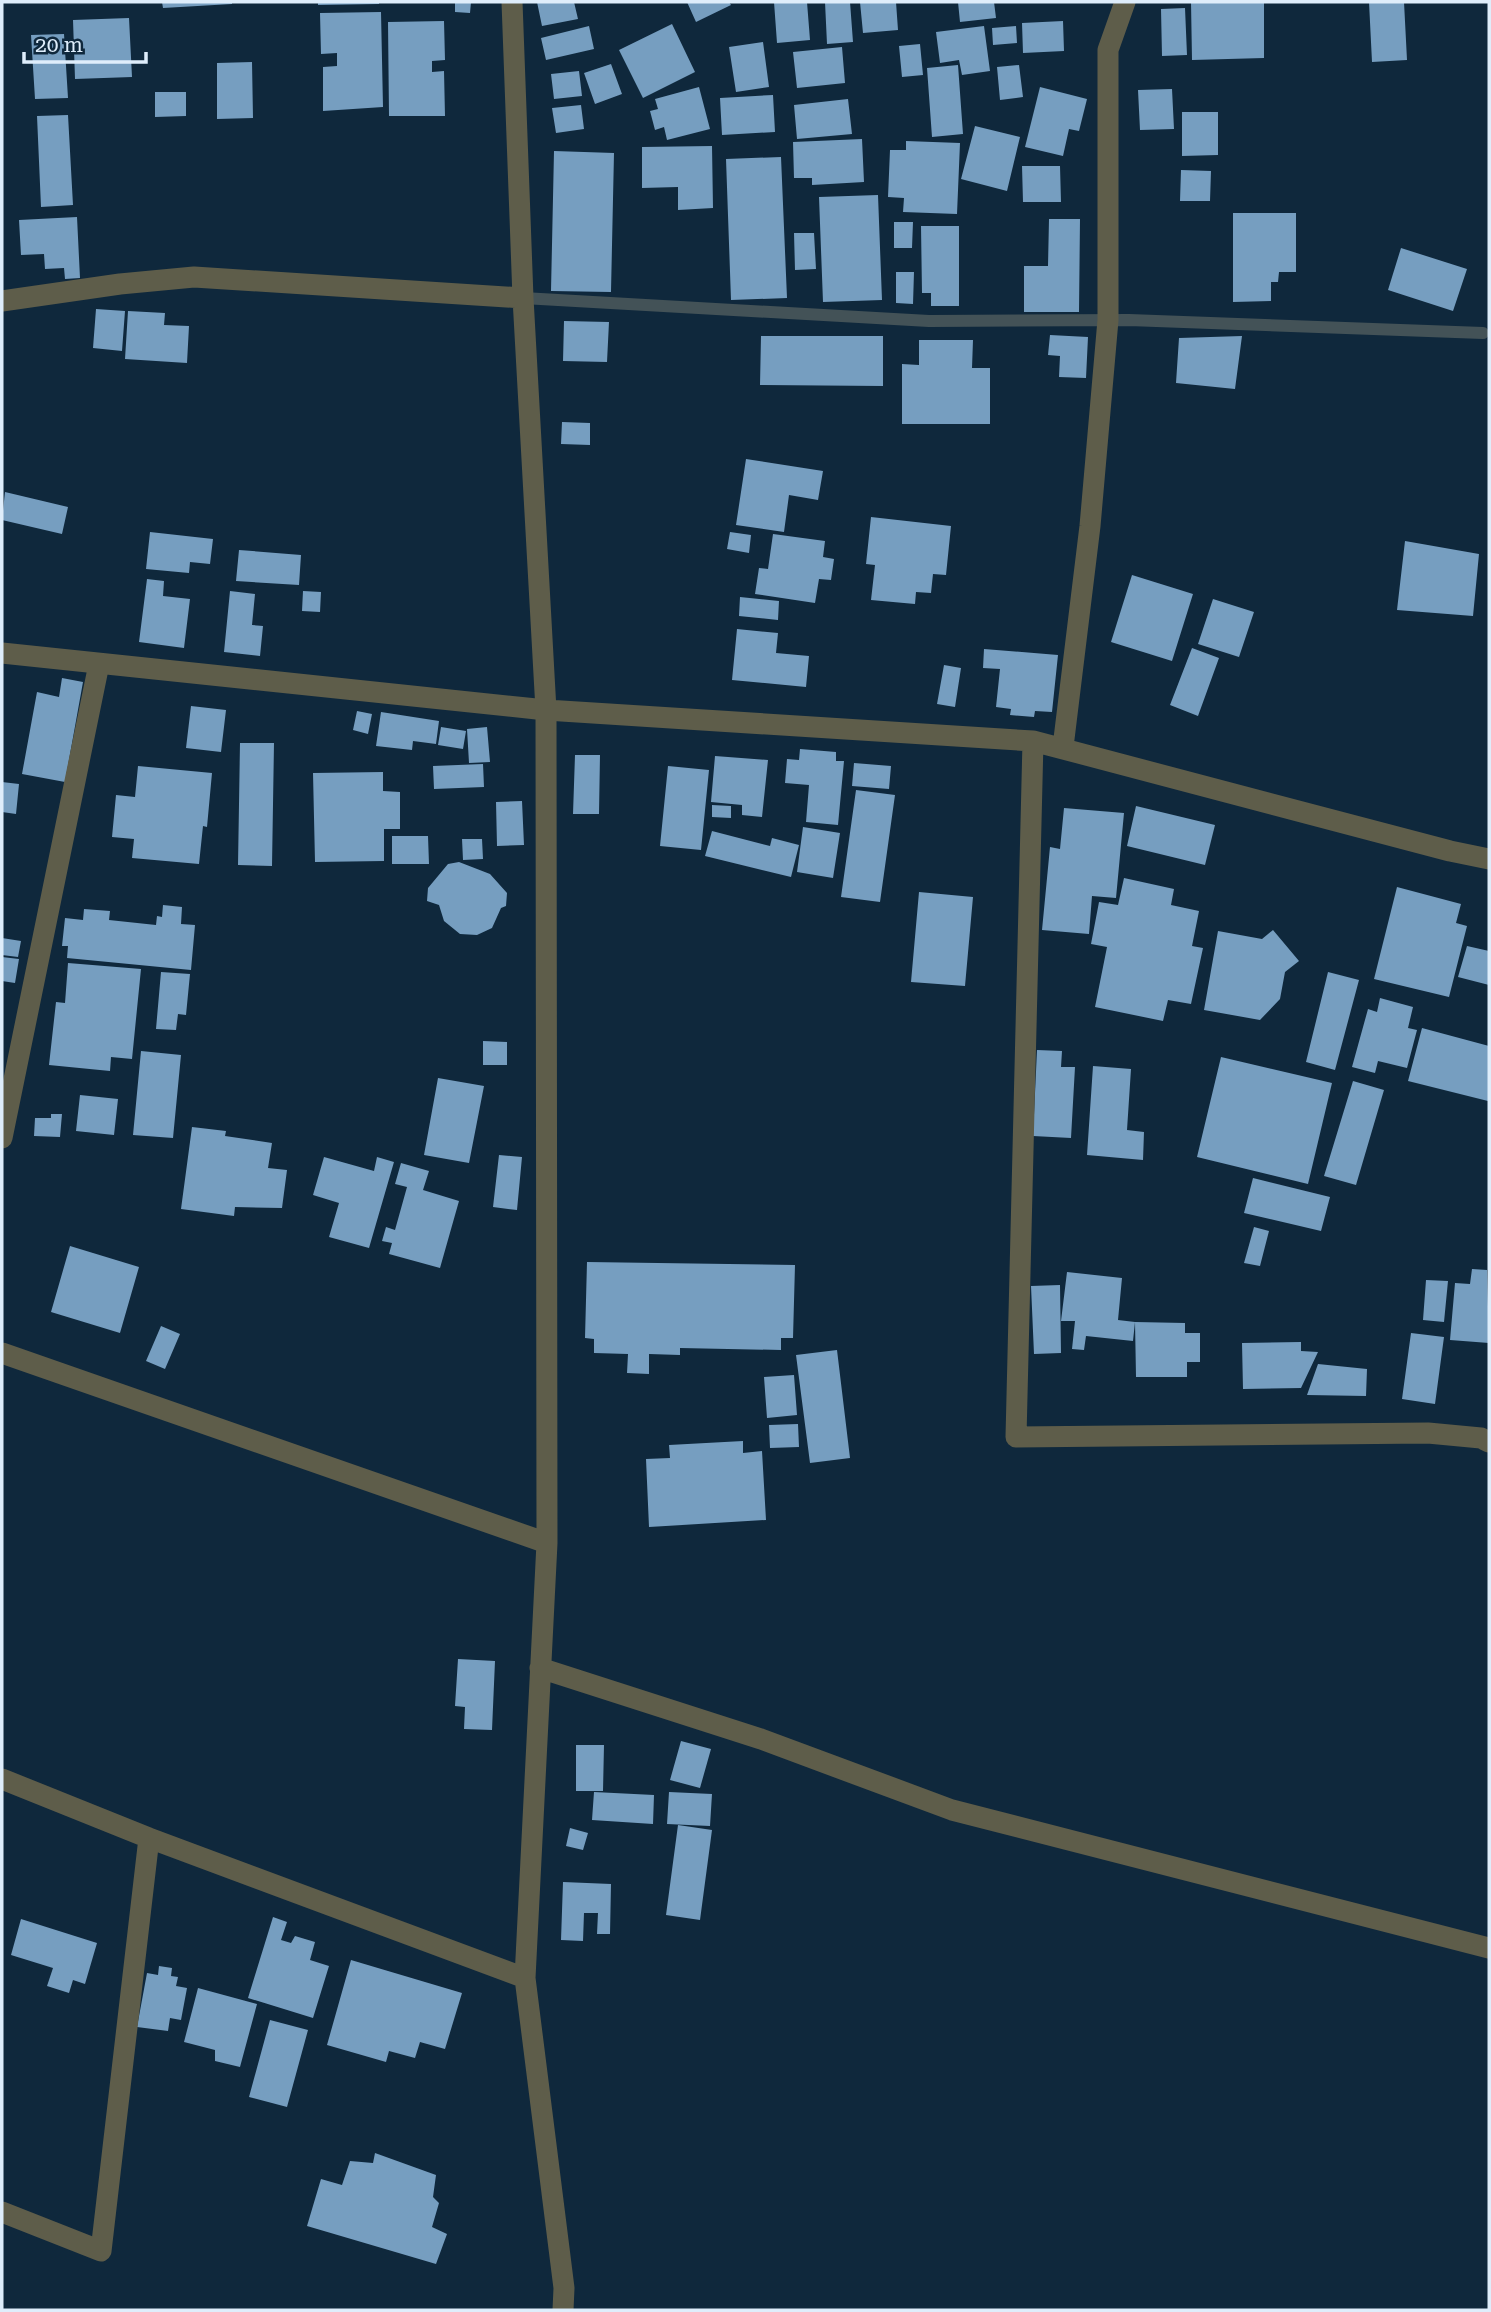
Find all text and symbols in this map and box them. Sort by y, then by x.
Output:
scale bar [24,21,147,65]
text: 20 m [35,33,83,57]

